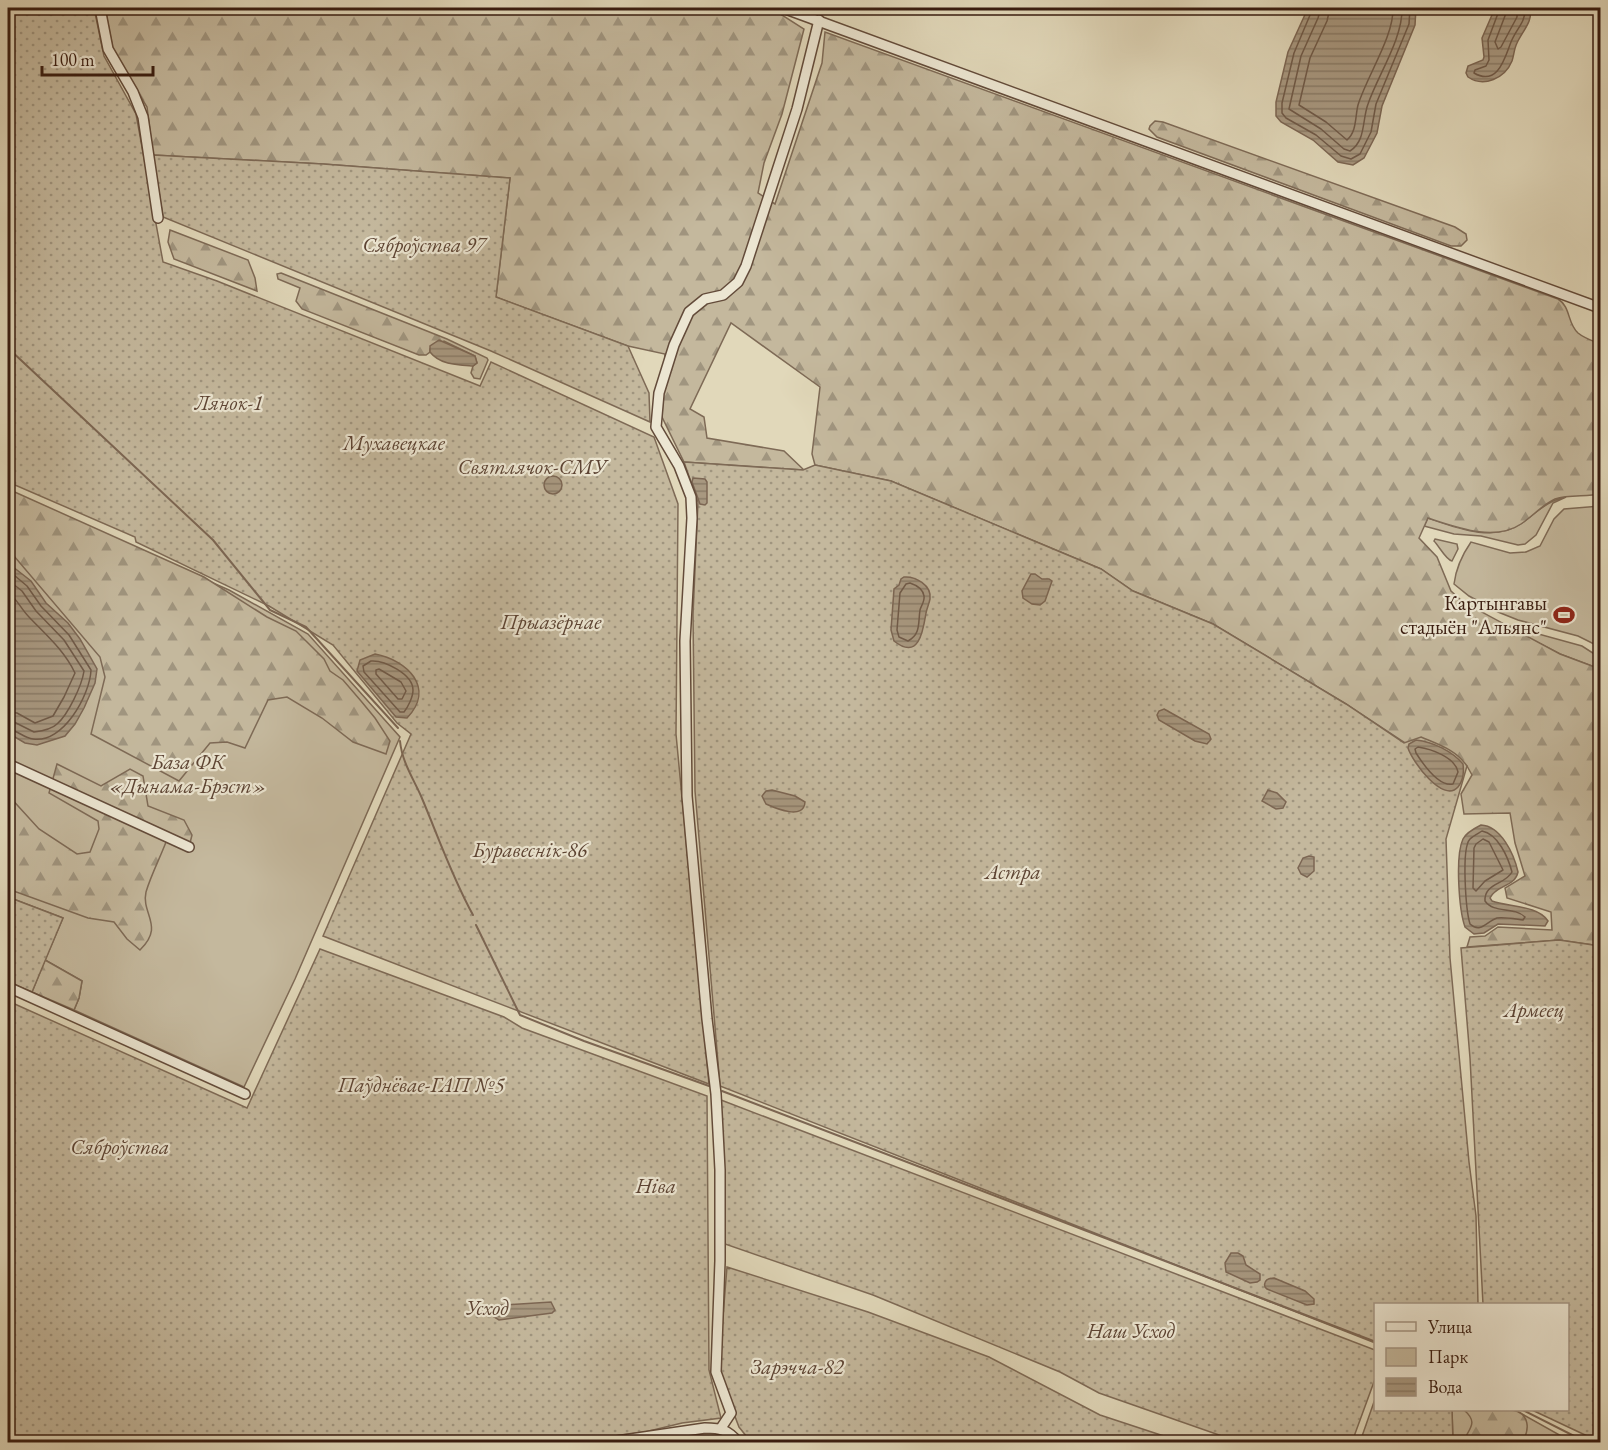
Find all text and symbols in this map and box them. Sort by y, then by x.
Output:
scale bar [42,39,153,77]
text: 100 m [51,48,95,71]
park label: Сяброўства 97 [362,231,489,258]
park label: Лянок-1 [194,389,263,416]
park label: Мухавецкае [341,429,446,456]
park label: Святлячок-СМУ [458,453,610,480]
place label: Картынгавы стадыён "Альянс" [1400,589,1547,640]
sports icon: Картынгавы стадыён "Альянс" [1552,603,1576,627]
park label: Прыазёрнае [499,608,602,635]
park label: База ФК «Дынама-Брэст» [110,748,266,799]
park label: Буравеснік-86 [472,836,589,863]
park label: Астра [983,858,1041,885]
park label: Армеец [1502,996,1564,1023]
park label: Паўднёвае-ГАП №5 [337,1071,505,1098]
park label: Сяброўства [71,1133,169,1160]
park label: Ніва [635,1172,676,1199]
park label: Усход [465,1294,509,1321]
legend [1374,1303,1569,1411]
text: Улица [1427,1315,1473,1338]
park label: Наш Усход [1086,1317,1176,1344]
text: Парк [1428,1345,1468,1368]
park label: Зарэчча-82 [750,1353,844,1380]
text: Вода [1428,1375,1463,1398]

